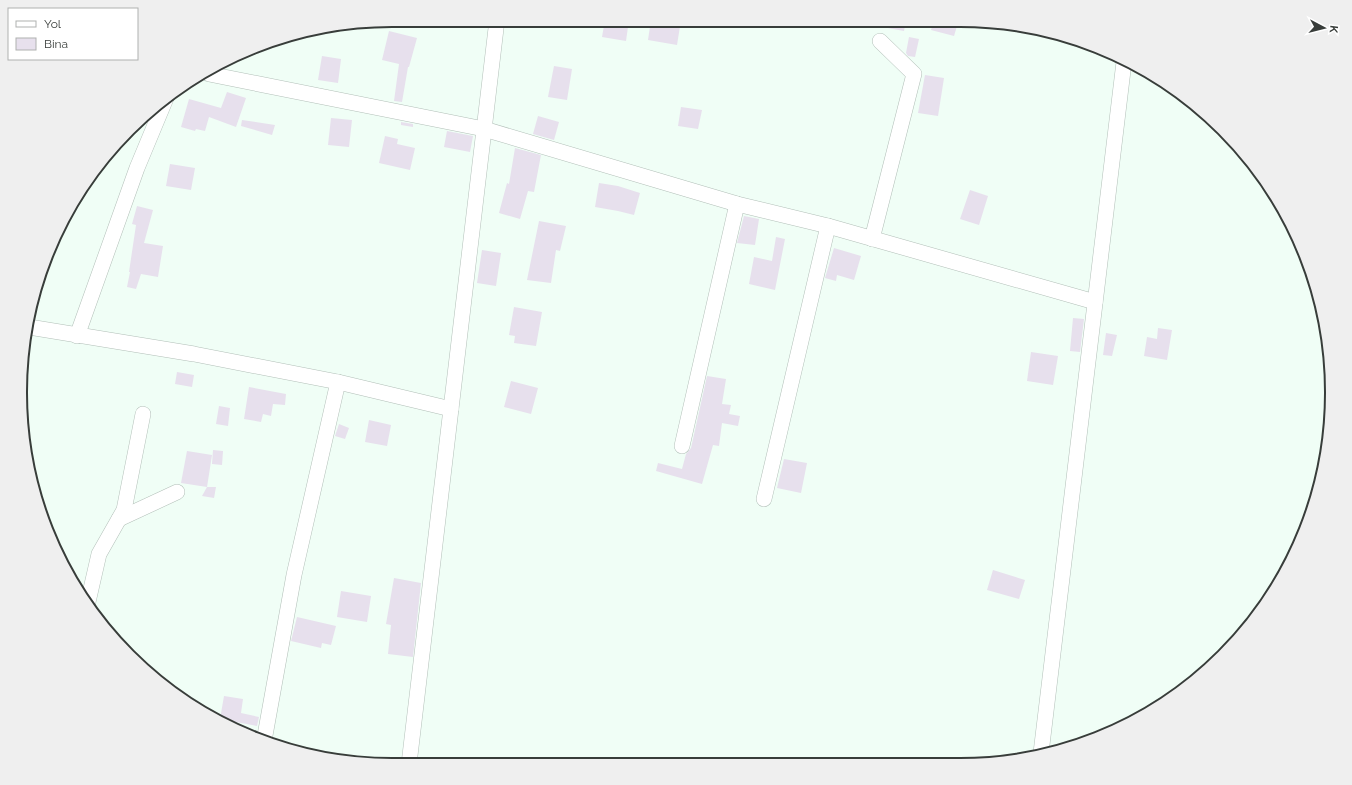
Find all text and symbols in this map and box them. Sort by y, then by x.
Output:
legend [8,8,138,60]
north arrow [1304,8,1344,48]
text: Yol [44,17,62,31]
text: K [1326,25,1340,34]
text: Bina [44,37,68,51]

